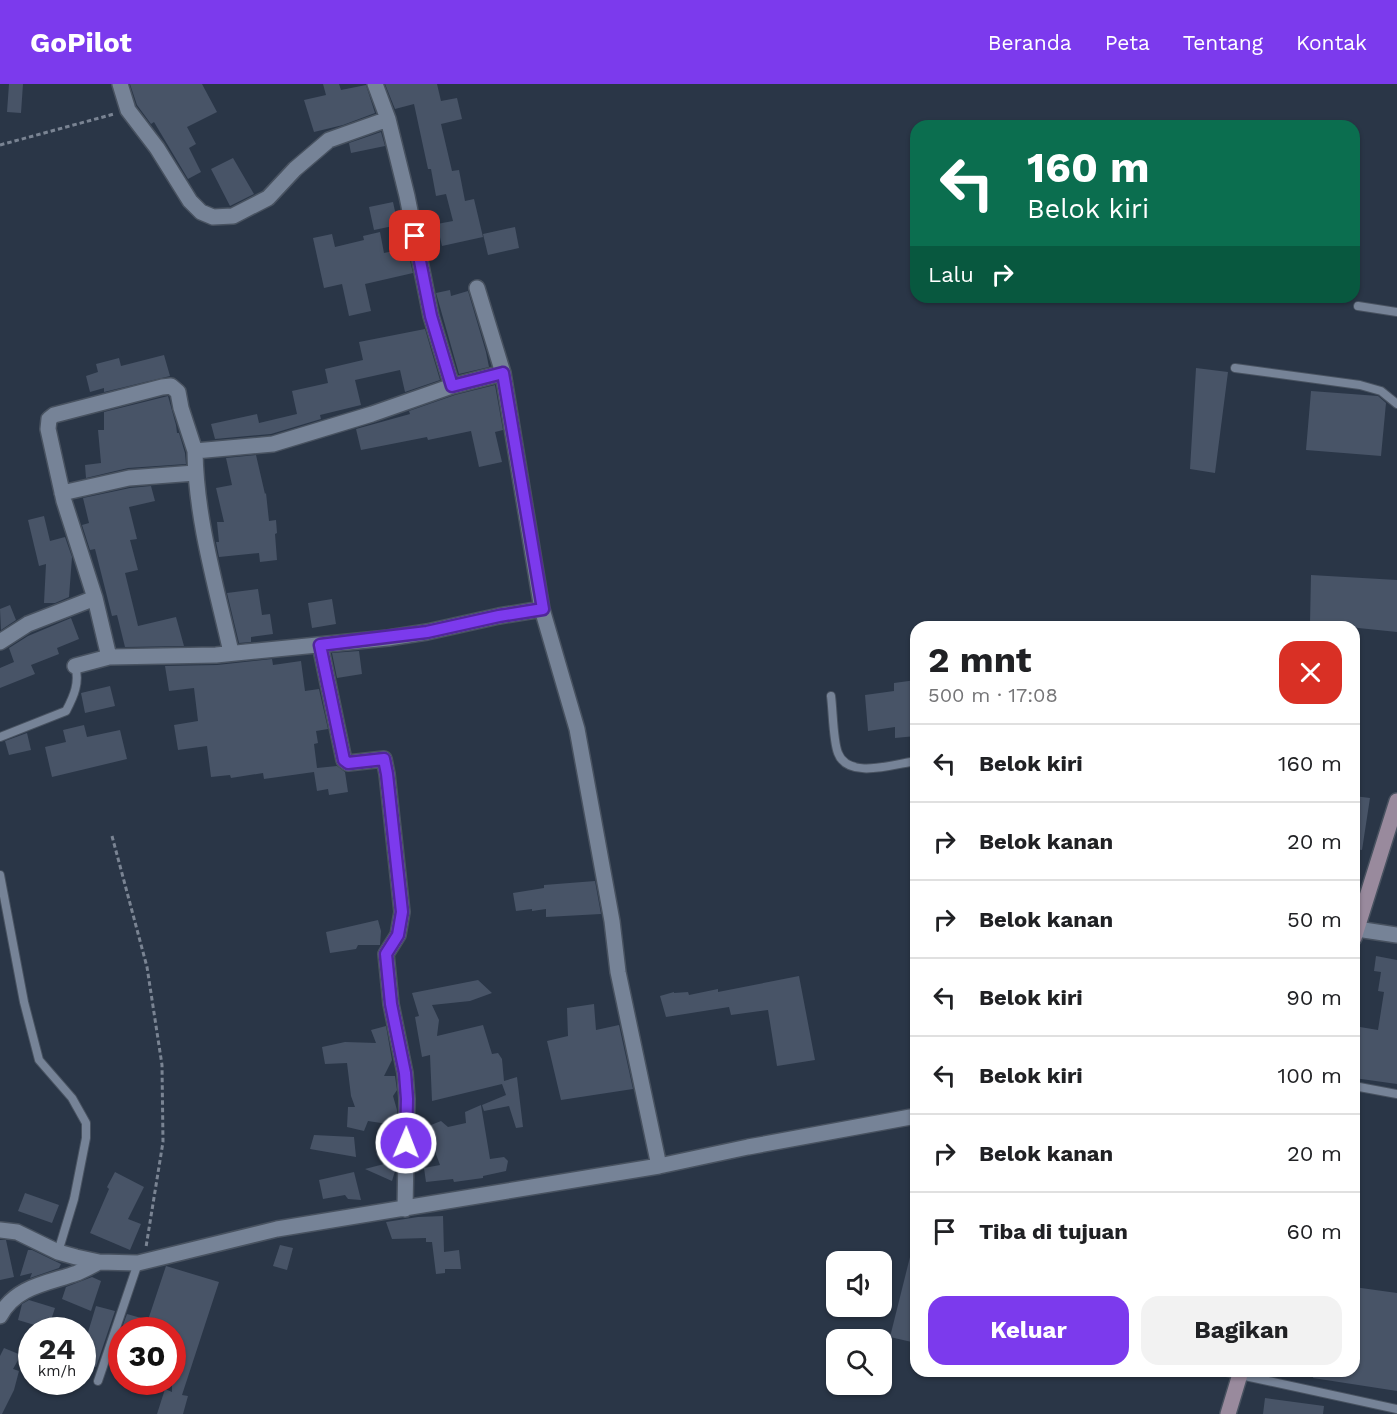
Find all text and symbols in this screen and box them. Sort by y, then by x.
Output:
text: GoPilot [30,26,132,59]
text: Beranda [988,30,1072,55]
text: Peta [1105,30,1150,55]
text: Tentang [1183,30,1263,55]
text: Kontak [1296,30,1367,55]
text: 160 m [1027,143,1150,192]
icon: left [928,144,1006,222]
text: Belok kiri [1027,193,1149,225]
pin [389,210,440,261]
icon: arrive [398,219,431,252]
icon: right [986,258,1019,291]
text: Lalu [928,262,974,287]
text: 2 mnt [928,639,1032,681]
button: close [1279,641,1342,704]
text: 500 m · 17:08 [928,683,1058,707]
icon: left [928,747,961,780]
text: Belok kiri [979,751,1083,776]
text: 160 m [1278,751,1342,776]
icon: right [928,825,961,858]
text: Belok kanan [979,829,1113,854]
text: 20 m [1287,829,1342,854]
icon: right [928,903,961,936]
text: Belok kanan [979,907,1113,932]
text: 50 m [1287,907,1342,932]
icon: left [928,981,961,1014]
text: Belok kiri [979,985,1083,1010]
text: 90 m [1286,985,1342,1010]
icon: left [928,1059,961,1092]
text: Belok kiri [979,1063,1083,1088]
text: 100 m [1278,1063,1342,1088]
position arrow [374,1111,438,1175]
icon: right [928,1137,961,1170]
text: Belok kanan [979,1141,1113,1166]
text: 20 m [1287,1141,1342,1166]
icon: arrive [928,1215,961,1248]
text: Tiba di tujuan [979,1219,1128,1244]
text: 60 m [1286,1219,1342,1244]
map controls [826,1251,892,1395]
button: sound [826,1251,892,1317]
button: Keluar [928,1296,1129,1365]
button: Bagikan [1141,1296,1342,1365]
speed limit sign: 30 [108,1317,186,1395]
button: search [826,1329,892,1395]
text: 24 [39,1331,75,1366]
text: km/h [38,1362,76,1380]

